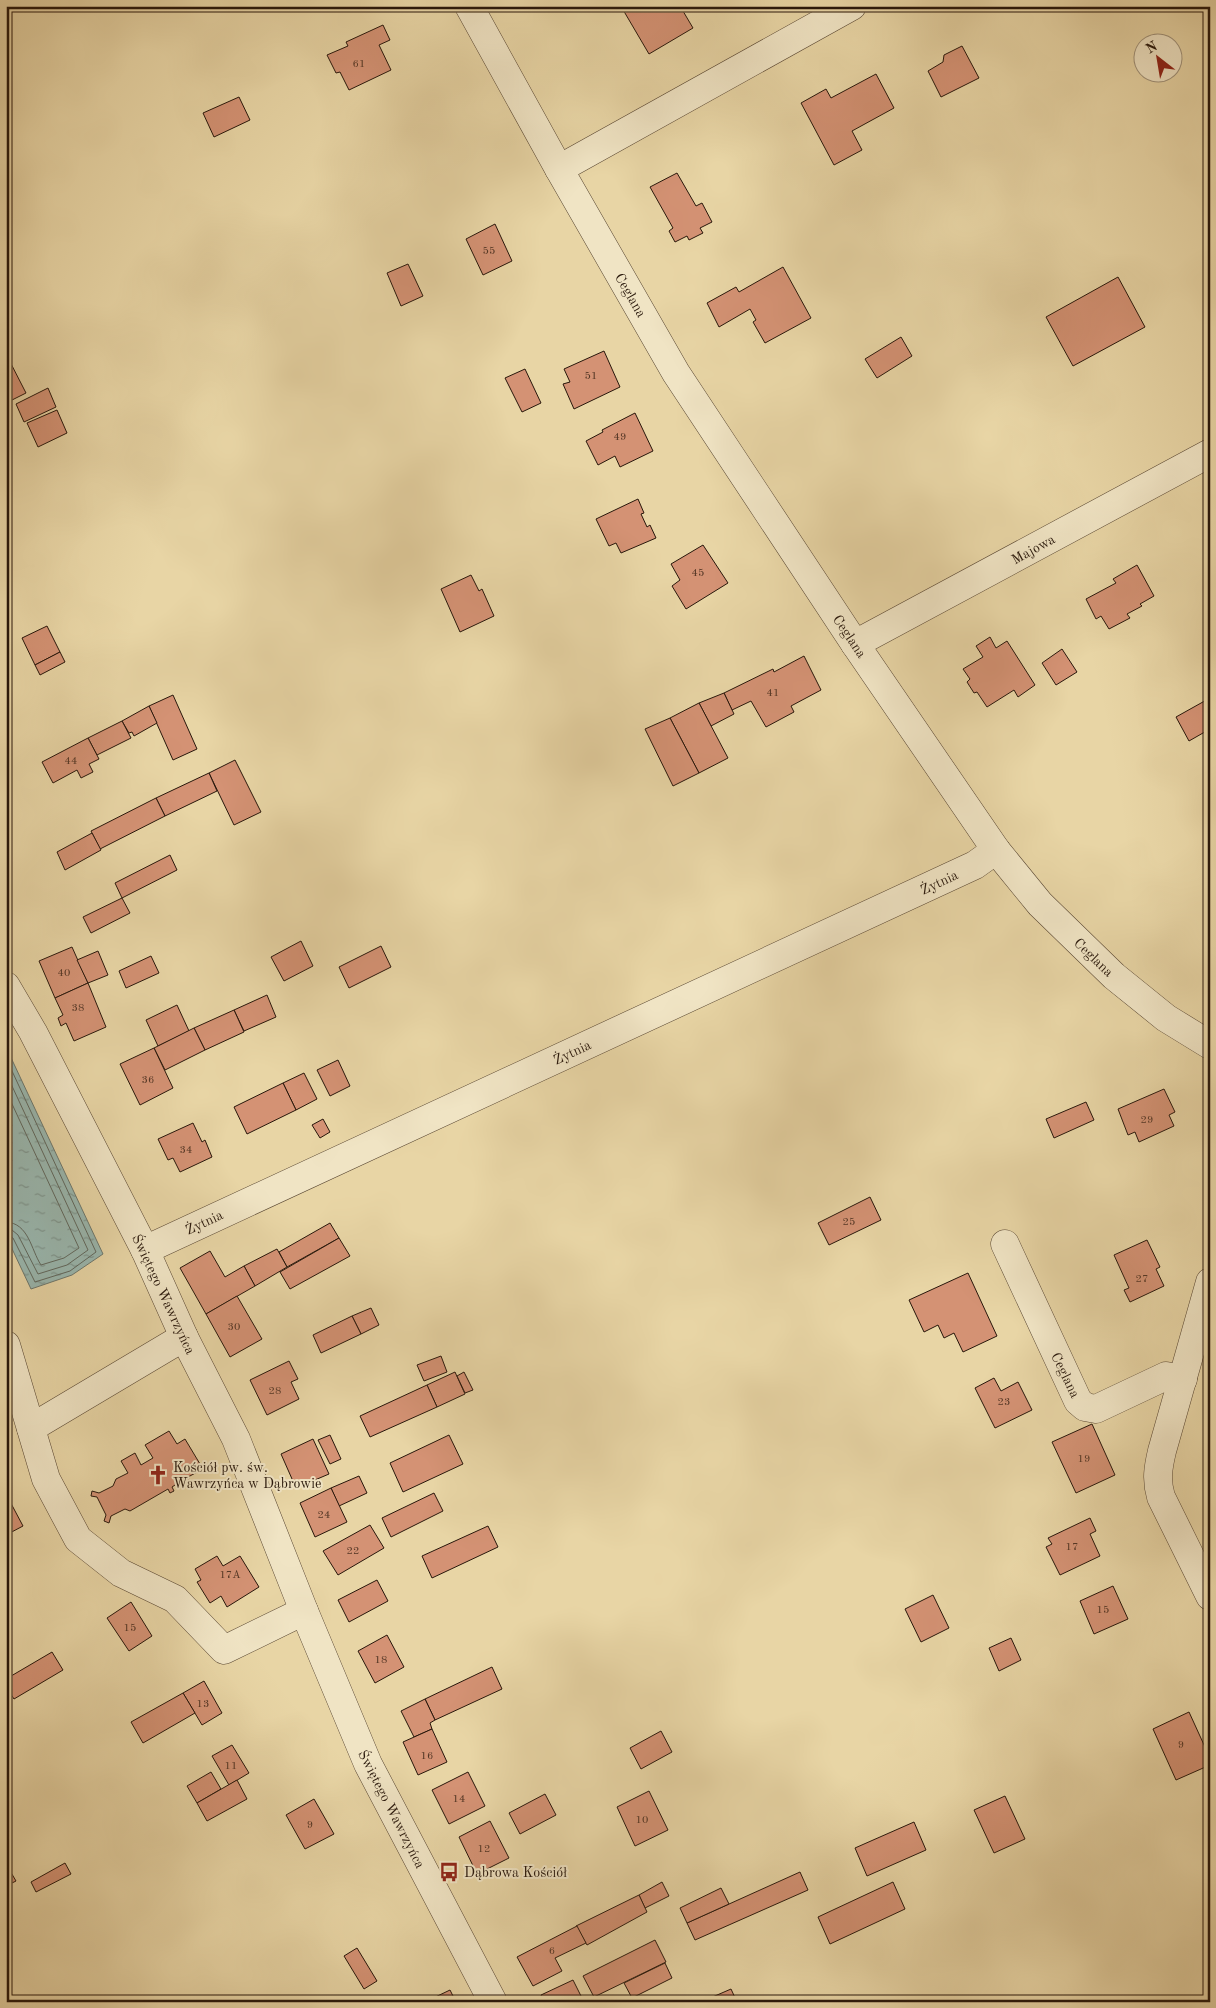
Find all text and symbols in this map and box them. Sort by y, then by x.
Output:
north arrow [1134,32,1184,82]
text: N [1144,39,1160,56]
house number: 61 [353,59,365,70]
house number: 55 [483,246,495,257]
street label: Ceglana [612,271,648,320]
house number: 51 [585,371,597,382]
house number: 49 [614,432,626,443]
street label: Majowa [1009,532,1058,567]
house number: 45 [692,568,704,579]
street label: Ceglana [830,613,869,661]
house number: 41 [767,688,779,699]
house number: 44 [65,756,77,767]
street label: Żytnia [917,865,960,898]
street label: Ceglana [1071,936,1116,980]
house number: 40 [58,968,70,979]
house number: 38 [72,1003,84,1014]
street label: Żytnia [550,1035,593,1068]
house number: 36 [142,1075,154,1086]
house number: 29 [1141,1115,1153,1126]
house number: 34 [180,1145,192,1156]
street label: Żytnia [182,1205,225,1238]
house number: 25 [843,1217,855,1228]
street label: Świętego Wawrzyńca [129,1231,201,1357]
house number: 27 [1136,1274,1148,1285]
house number: 30 [228,1322,240,1333]
street label: Ceglana [1048,1351,1082,1400]
house number: 28 [269,1386,281,1397]
house number: 23 [998,1397,1010,1408]
house number: 19 [1078,1454,1090,1465]
place label: Kościół pw. św. Wawrzyńca w Dąbrowie [173,1461,321,1491]
church icon: Kościół pw. św. Wawrzyńca w Dąbrowie [147,1464,169,1486]
house number: 24 [318,1510,330,1521]
house number: 17 [1066,1542,1078,1553]
house number: 22 [347,1546,359,1557]
house number: 17A [219,1570,241,1581]
house number: 15 [1097,1605,1109,1616]
house number: 15 [124,1623,136,1634]
house number: 18 [375,1655,387,1666]
house number: 13 [197,1699,209,1710]
house number: 9 [1178,1740,1184,1751]
street label: Świętego Wawrzyńca [355,1746,431,1871]
house number: 16 [421,1751,433,1762]
house number: 11 [225,1761,237,1772]
house number: 14 [453,1794,465,1805]
house number: 10 [636,1815,648,1826]
house number: 9 [307,1820,313,1831]
house number: 12 [478,1844,490,1855]
bus stop icon: Dąbrowa Kościół [438,1861,460,1883]
place label: Dąbrowa Kościół [464,1866,567,1880]
house number: 6 [549,1946,555,1957]

